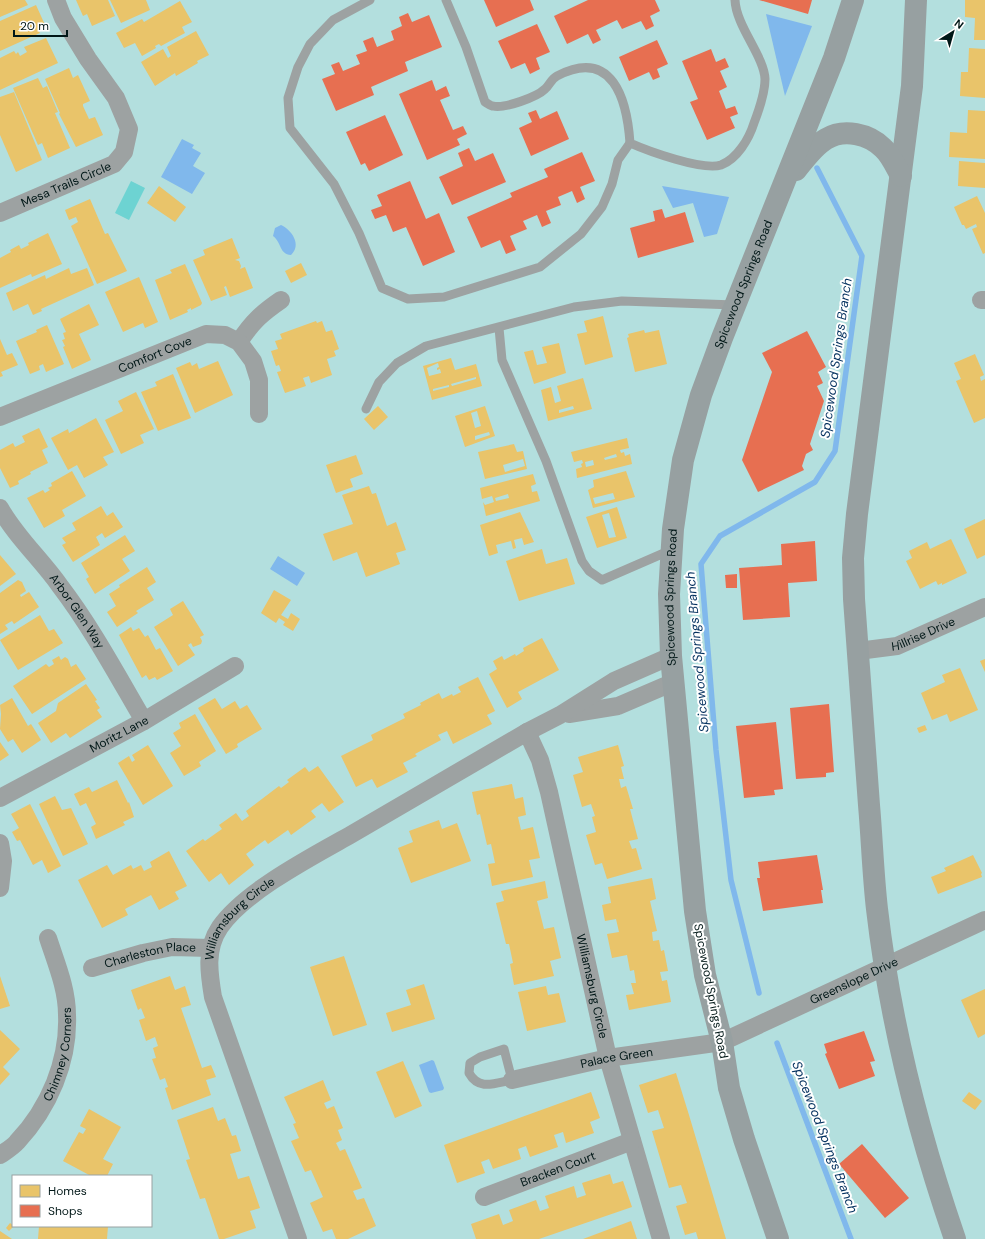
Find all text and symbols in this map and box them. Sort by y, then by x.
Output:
scale bar [14,12,67,38]
north arrow [933,12,973,52]
text: N [952,16,966,32]
text: 20 m [20,18,49,34]
street label: Mesa Trails Circle [19,158,114,211]
street label: Spicewood Springs Road [711,218,776,351]
water label: Spicewood Springs Branch [816,277,856,439]
street label: Comfort Cove [116,333,194,377]
street label: Spicewood Springs Road [661,528,681,667]
street label: Arbor Glen Way [46,570,108,652]
water label: Spicewood Springs Branch [682,571,712,733]
street label: Hillrise Drive [891,613,958,655]
street label: Moritz Lane [87,712,152,757]
street label: Williamsburg Circle [201,873,278,961]
street label: Spicewood Springs Road [690,922,732,1060]
street label: Williamsburg Circle [573,932,611,1040]
street label: Charleston Place [102,939,196,972]
street label: Greenslope Drive [807,953,901,1008]
street label: Chimney Corners [40,1007,75,1104]
street label: Palace Green [579,1044,654,1072]
water label: Spicewood Springs Branch [788,1059,862,1215]
street label: Bracken Court [518,1147,598,1191]
legend [12,1175,152,1227]
text: Homes [48,1183,87,1199]
text: Shops [48,1203,83,1219]

